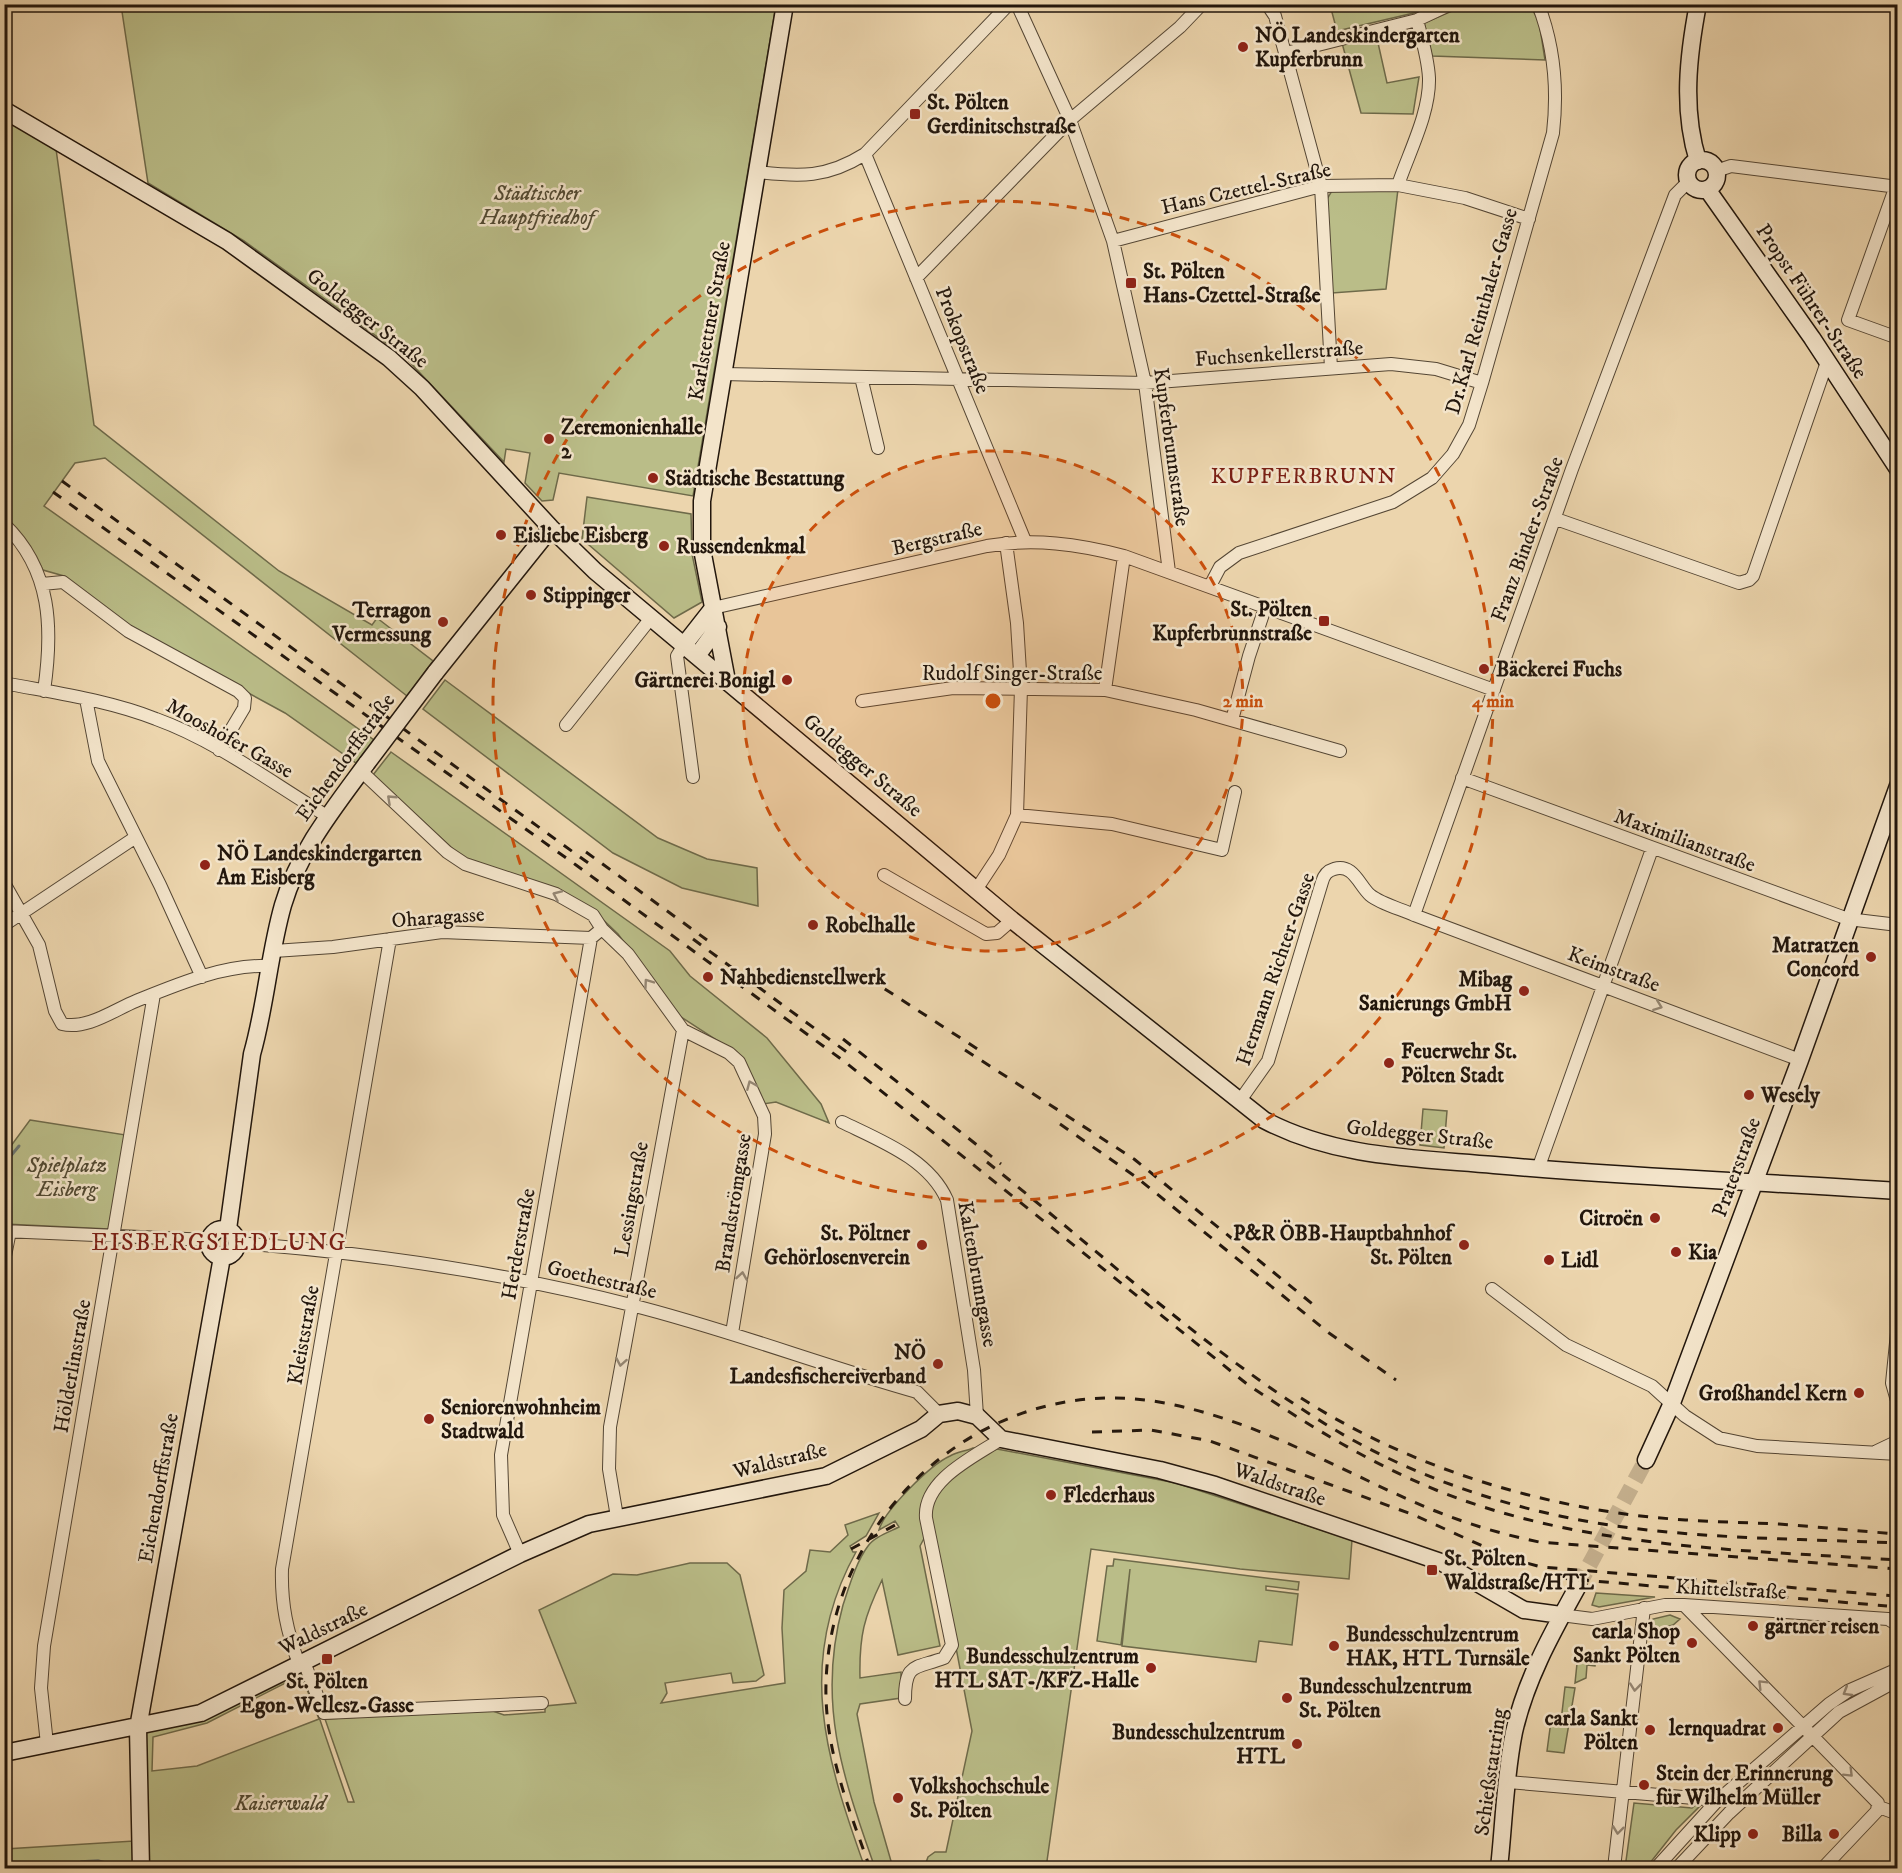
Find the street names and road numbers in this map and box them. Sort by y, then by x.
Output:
street label: Hans Czettel-Straße [1159,157,1334,221]
street label: Dr.Karl Reinthaler-Gasse [1440,205,1524,417]
street label: Propst Führer-Straße [1750,219,1873,384]
street label: Karlstettner Straße [683,239,737,403]
street label: Goldegger Straße [301,263,434,375]
street label: Prokopstraße [929,283,995,398]
street label: Fuchsenkellerstraße [1194,335,1365,373]
street label: Kupferbrunnstraße [1147,366,1195,528]
street label: Franz Binder-Straße [1486,453,1570,626]
street label: Bergstraße [890,516,985,562]
street label: Rudolf Singer-Straße [922,661,1103,687]
street label: Eichendorffstraße [291,688,401,827]
street label: Mooshöfer Gasse [161,693,298,785]
street label: Goldegger Straße [797,708,927,823]
street label: Maximilianstraße [1610,803,1759,879]
street label: Hermann Richter-Gasse [1231,869,1321,1069]
street label: Oharagasse [391,902,486,934]
street label: Keimstraße [1564,941,1664,999]
street label: Goldegger Straße [1345,1114,1495,1156]
street label: Praterstraße [1707,1114,1767,1221]
street label: Brandströmgasse [710,1131,758,1275]
street label: Lessingstraße [609,1139,655,1259]
street label: Herderstraße [496,1186,542,1302]
street label: Kaltenbrunngasse [951,1199,1003,1350]
street label: Goethestraße [544,1255,659,1305]
street label: Kleiststraße [282,1283,326,1387]
street label: Hölderlinstraße [48,1297,98,1435]
street label: Eichendorffstraße [133,1411,185,1565]
street label: Waldstraße [730,1437,830,1485]
street label: Waldstraße [1229,1457,1329,1513]
street label: Khittelstraße [1675,1574,1788,1606]
street label: Waldstraße [274,1596,372,1662]
street label: Schießstattring [1469,1706,1513,1838]

